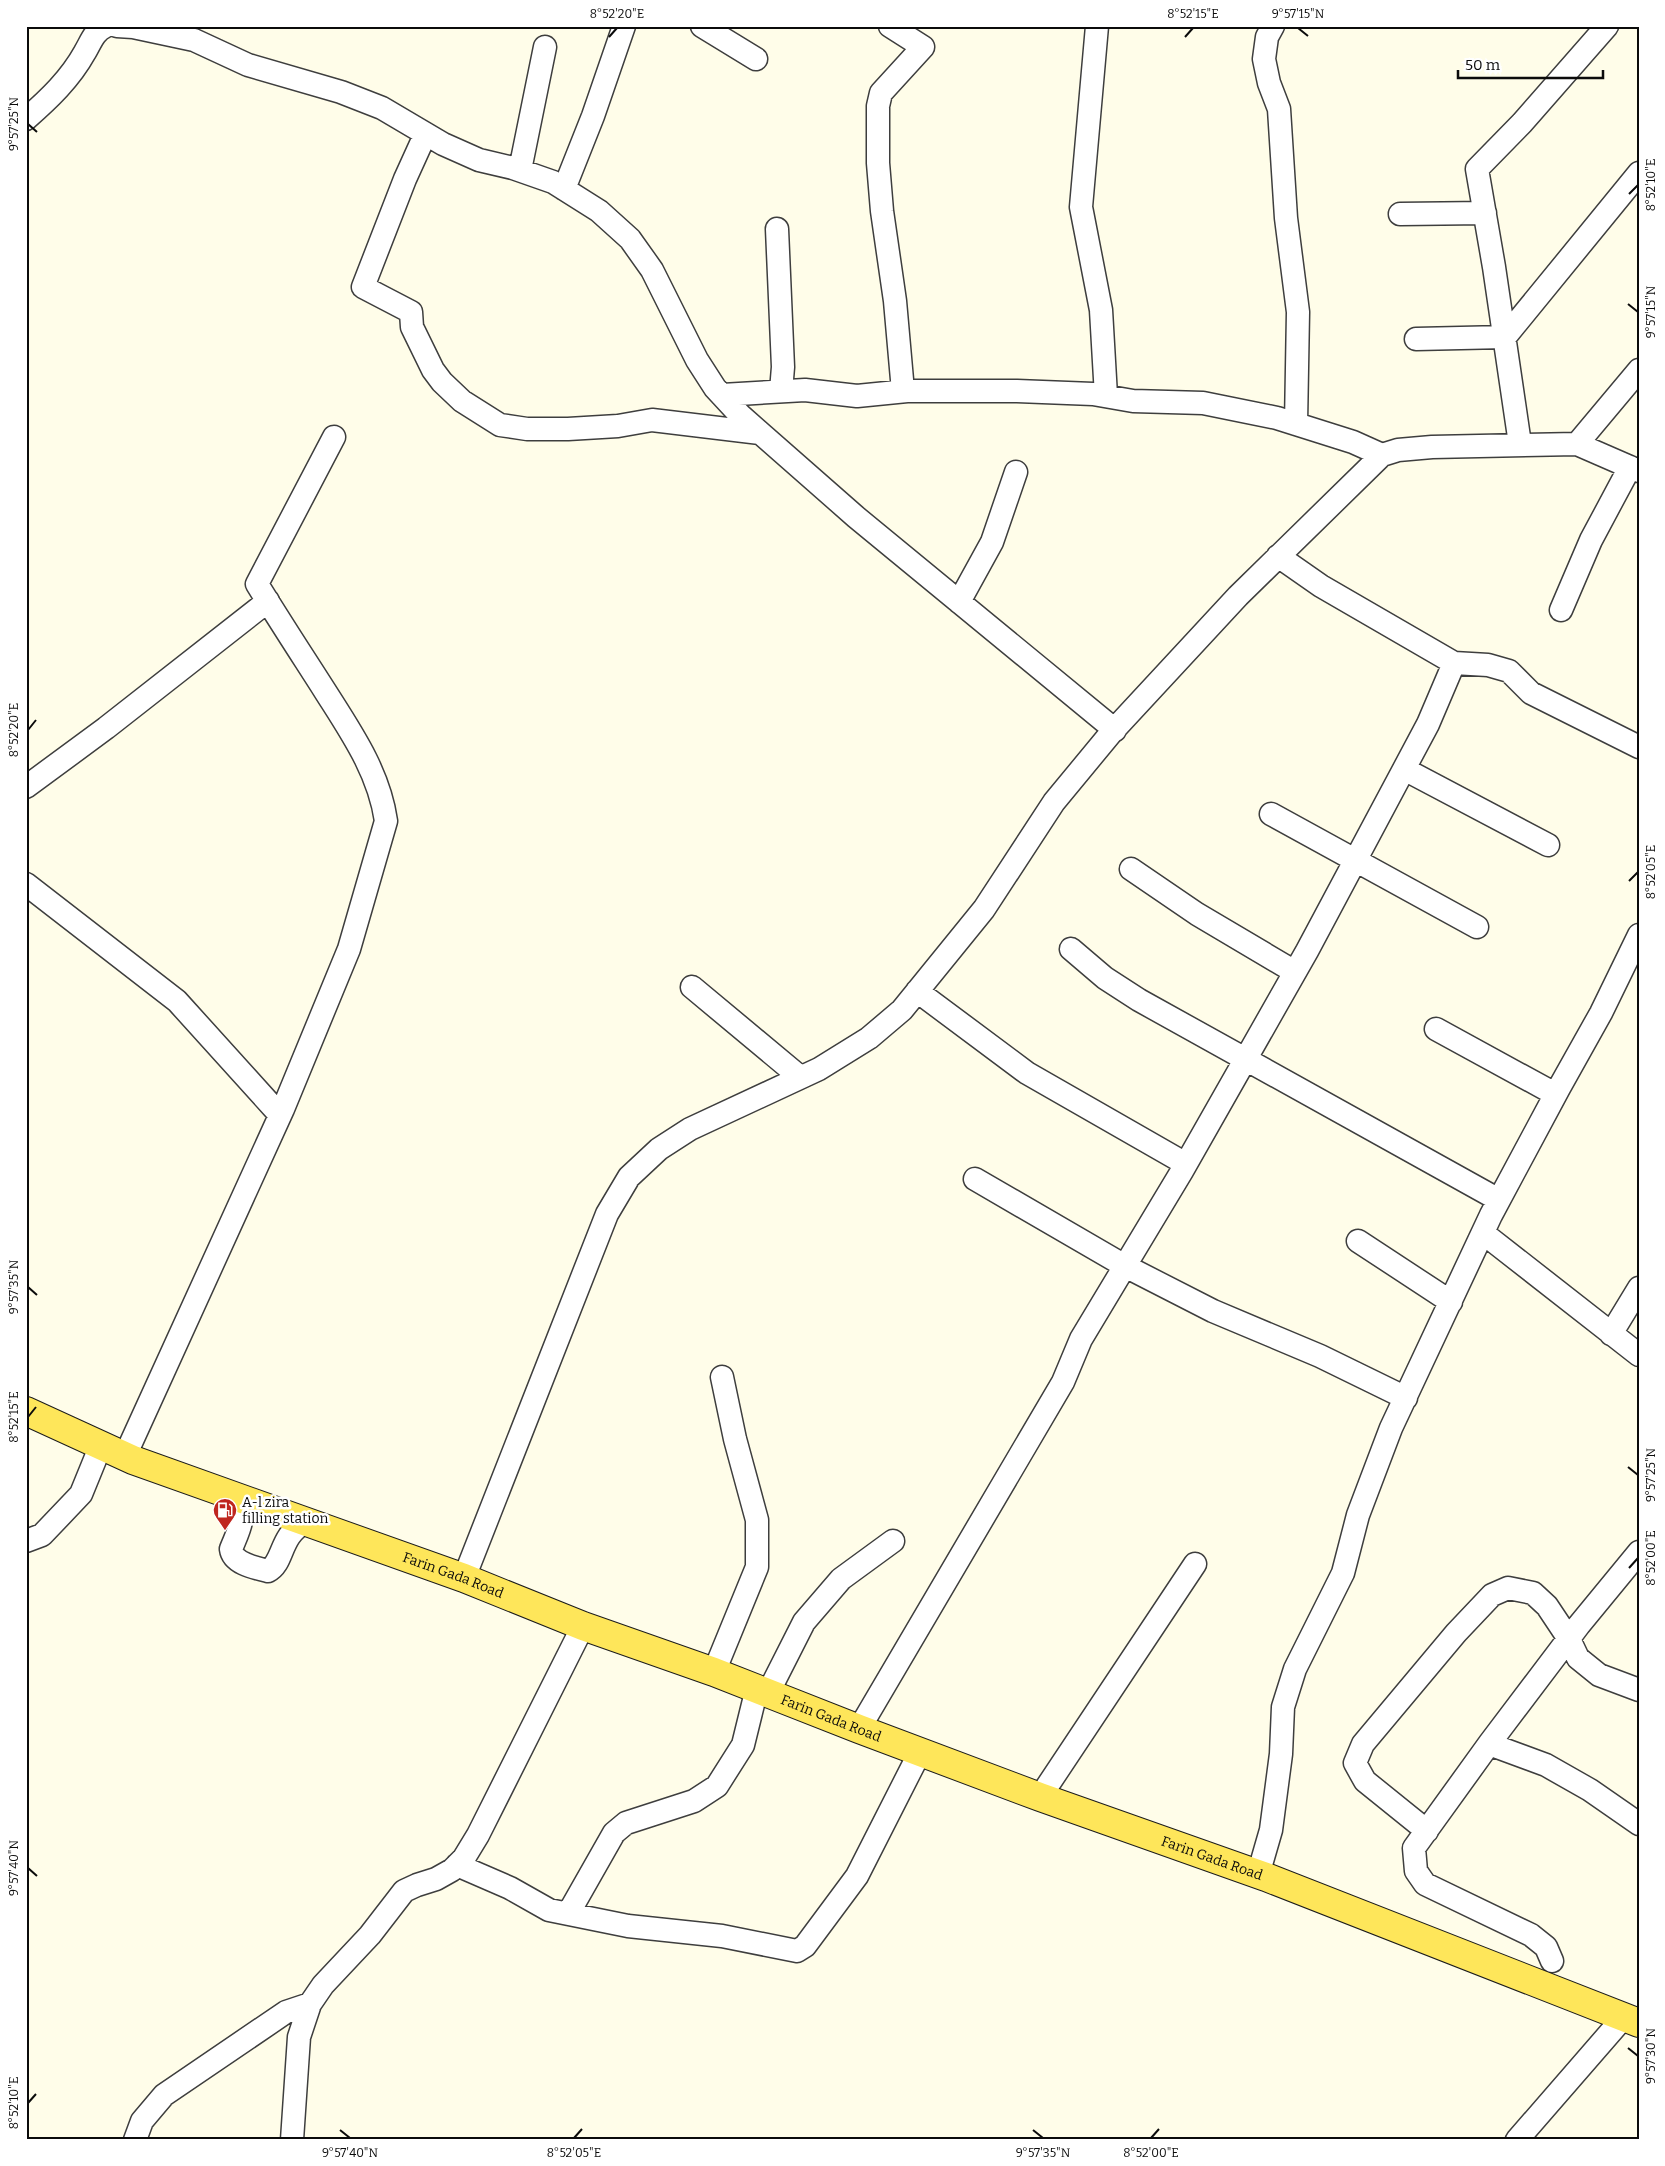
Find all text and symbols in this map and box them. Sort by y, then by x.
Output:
text: 8°52'20"E [590,7,644,21]
text: 8°52'15"E [1167,7,1219,21]
text: 9°57'15"N [1272,7,1325,21]
scale bar [1458,48,1602,80]
text: 50 m [1465,56,1501,74]
text: 9°57'25"N [7,96,21,151]
text: 8°52'10"E [1644,159,1658,211]
text: 9°57'15"N [1644,285,1658,338]
text: 8°52'20"E [7,703,21,757]
text: 8°52'05"E [1644,845,1658,899]
text: 9°57'35"N [7,1259,21,1314]
text: 8°52'15"E [7,1391,21,1443]
text: 9°57'25"N [1644,1447,1658,1502]
place label: A-l zira filling station [242,1494,328,1527]
fuel station icon: A-l zira filling station [212,1497,238,1531]
text: 8°52'00"E [1644,1530,1658,1586]
street label: Farin Gada Road [401,1548,506,1602]
street label: Farin Gada Road [778,1691,884,1745]
street label: Farin Gada Road [1159,1832,1265,1884]
text: 9°57'40"N [7,1840,21,1896]
text: 9°57'30"N [1644,2028,1658,2084]
text: 8°52'10"E [7,2077,21,2129]
text: 9°57'40"N [322,2146,378,2160]
text: 8°52'05"E [547,2146,601,2160]
text: 9°57'35"N [1016,2146,1071,2160]
text: 8°52'00"E [1123,2146,1179,2160]

